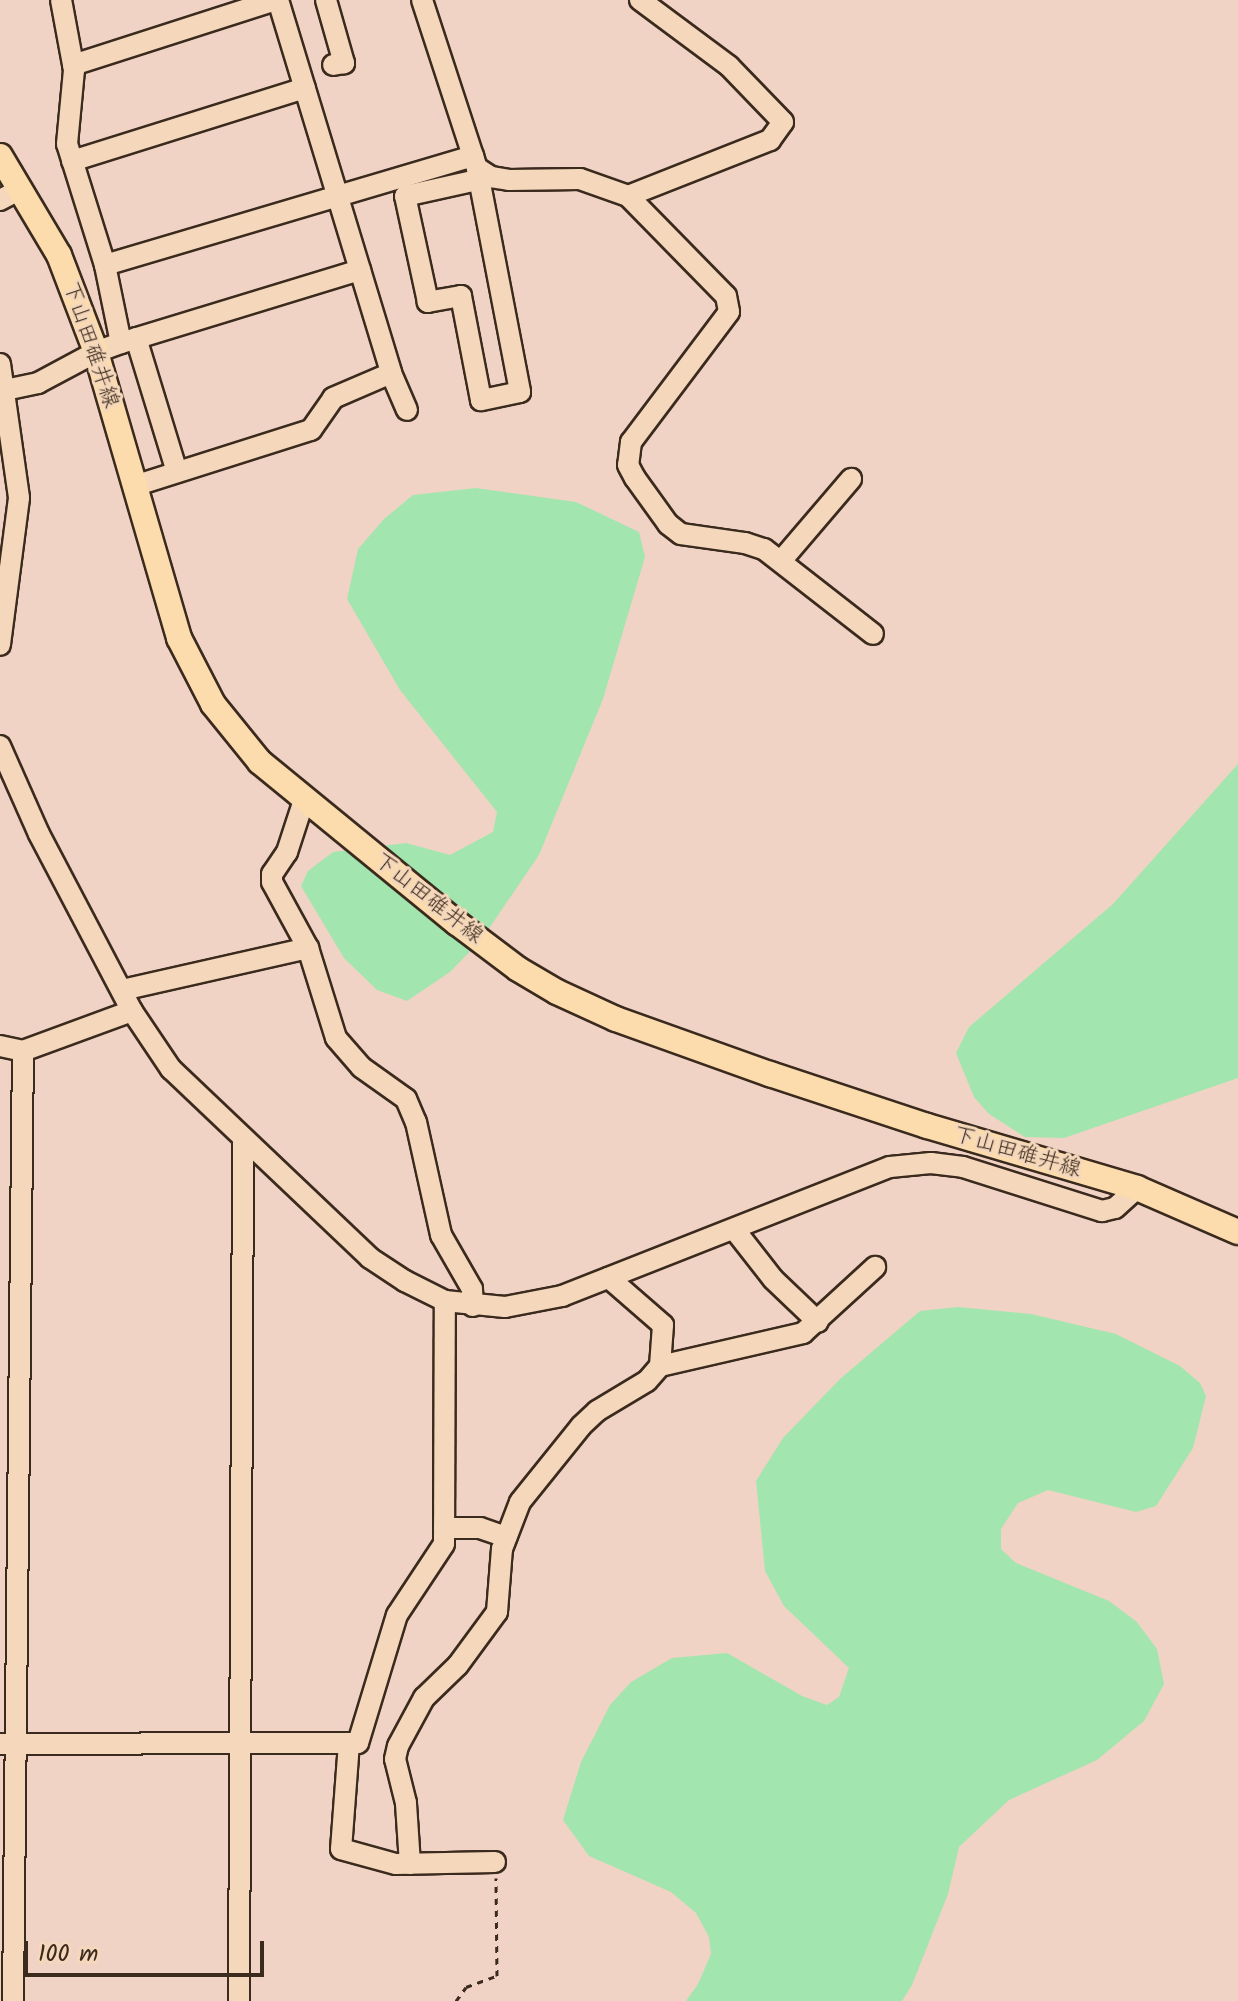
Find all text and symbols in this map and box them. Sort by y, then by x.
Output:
street label: 下山田碓井線 [56,278,124,412]
street label: 下山田碓井線 [368,848,488,950]
street label: 下山田碓井線 [950,1122,1084,1184]
scale bar [28,1925,268,1975]
text: 100 m [38,1935,98,1974]

